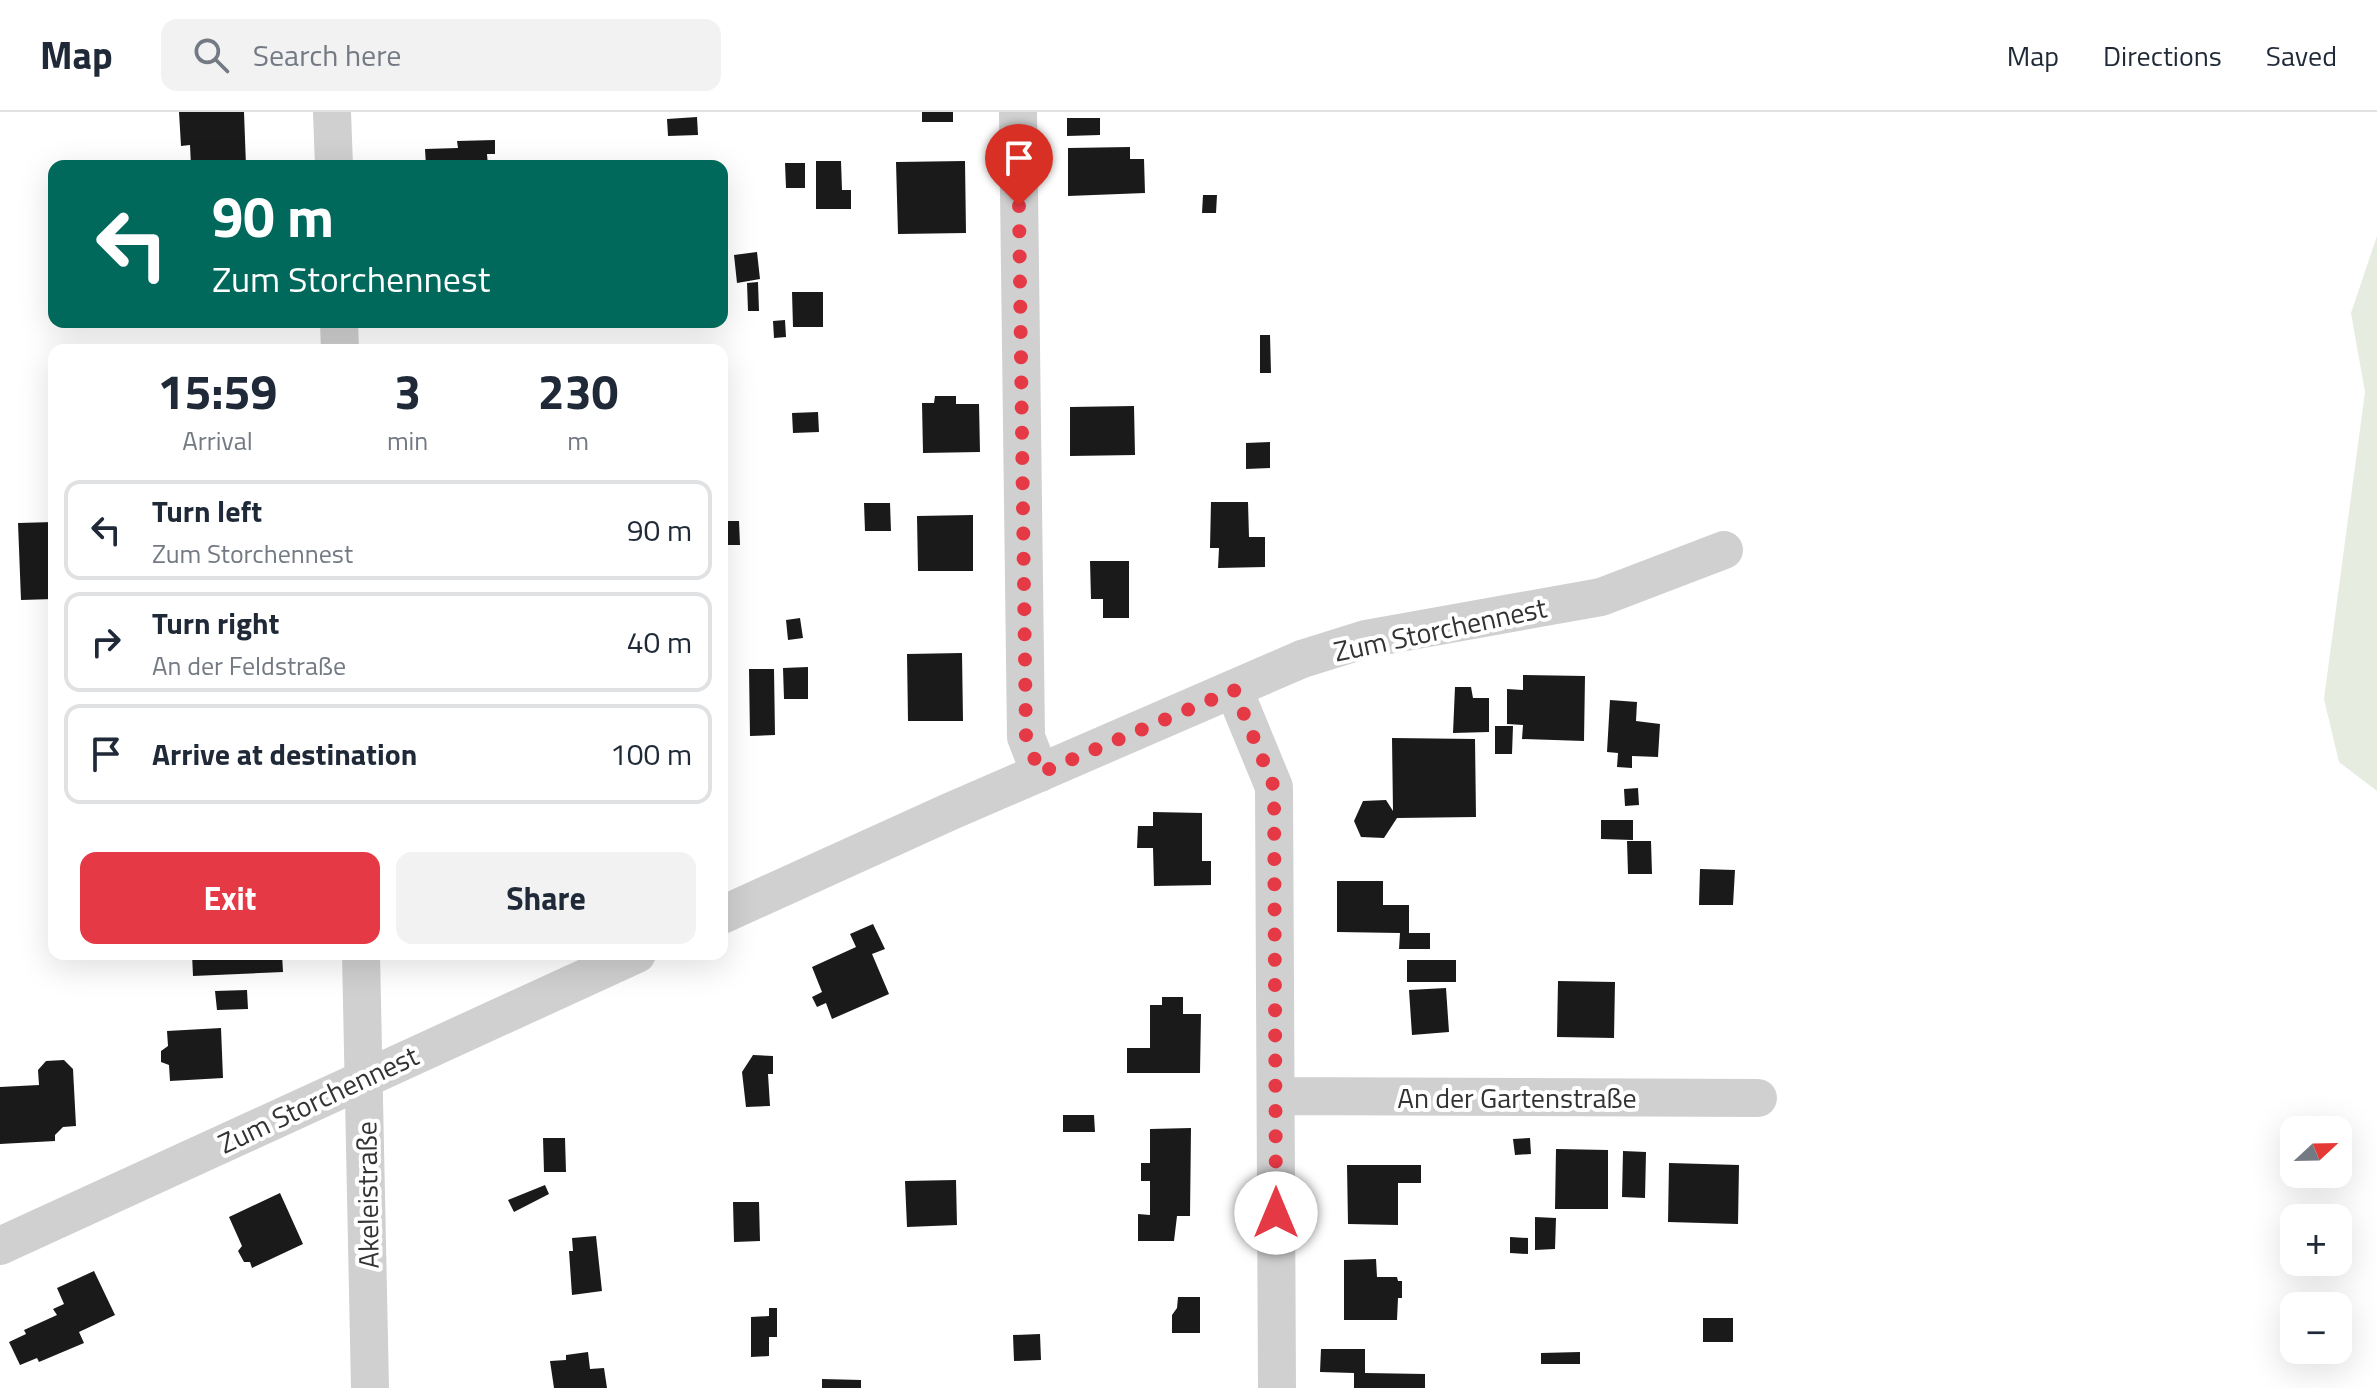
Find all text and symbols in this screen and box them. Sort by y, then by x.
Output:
search box [161,19,721,91]
text: Map [40,26,113,84]
text: Search here [253,32,402,78]
icon: search [189,33,233,77]
text: Map [2007,34,2059,77]
text: Directions [2103,34,2222,77]
text: Saved [2266,34,2337,77]
pin [985,124,1053,206]
icon: arrive [997,136,1041,180]
text: 90 m [212,174,334,259]
icon: left [80,192,184,296]
text: Zum Storchennest [212,251,490,306]
text: 15:59 [158,355,277,428]
text: 3 [394,355,421,428]
text: 230 [538,355,618,428]
text: Arrival [182,421,253,460]
text: min [387,421,428,460]
text: m [567,421,589,460]
text: Turn left [152,488,262,534]
text: 90 m [627,507,692,553]
icon: left [84,508,128,552]
text: Zum Storchennest [152,534,353,573]
street label: Zum Storchennest [1330,585,1551,673]
text: Turn right [152,600,280,646]
text: 40 m [627,619,692,665]
icon: right [84,620,128,664]
text: An der Feldstraße [152,646,346,685]
text: Arrive at destination [152,731,417,777]
text: 100 m [610,731,692,777]
icon: arrive [84,732,128,776]
button: Exit [80,852,380,944]
button: Share [396,852,696,944]
street label: Zum Storchennest [211,1034,425,1164]
street label: An der Gartenstraße [1397,1076,1637,1119]
north arrow [2280,1116,2352,1188]
map controls [2280,1116,2352,1364]
street label: Akeleistraße [344,1121,390,1269]
position arrow [1234,1171,1318,1255]
button: + [2280,1204,2352,1276]
button: − [2280,1292,2352,1364]

